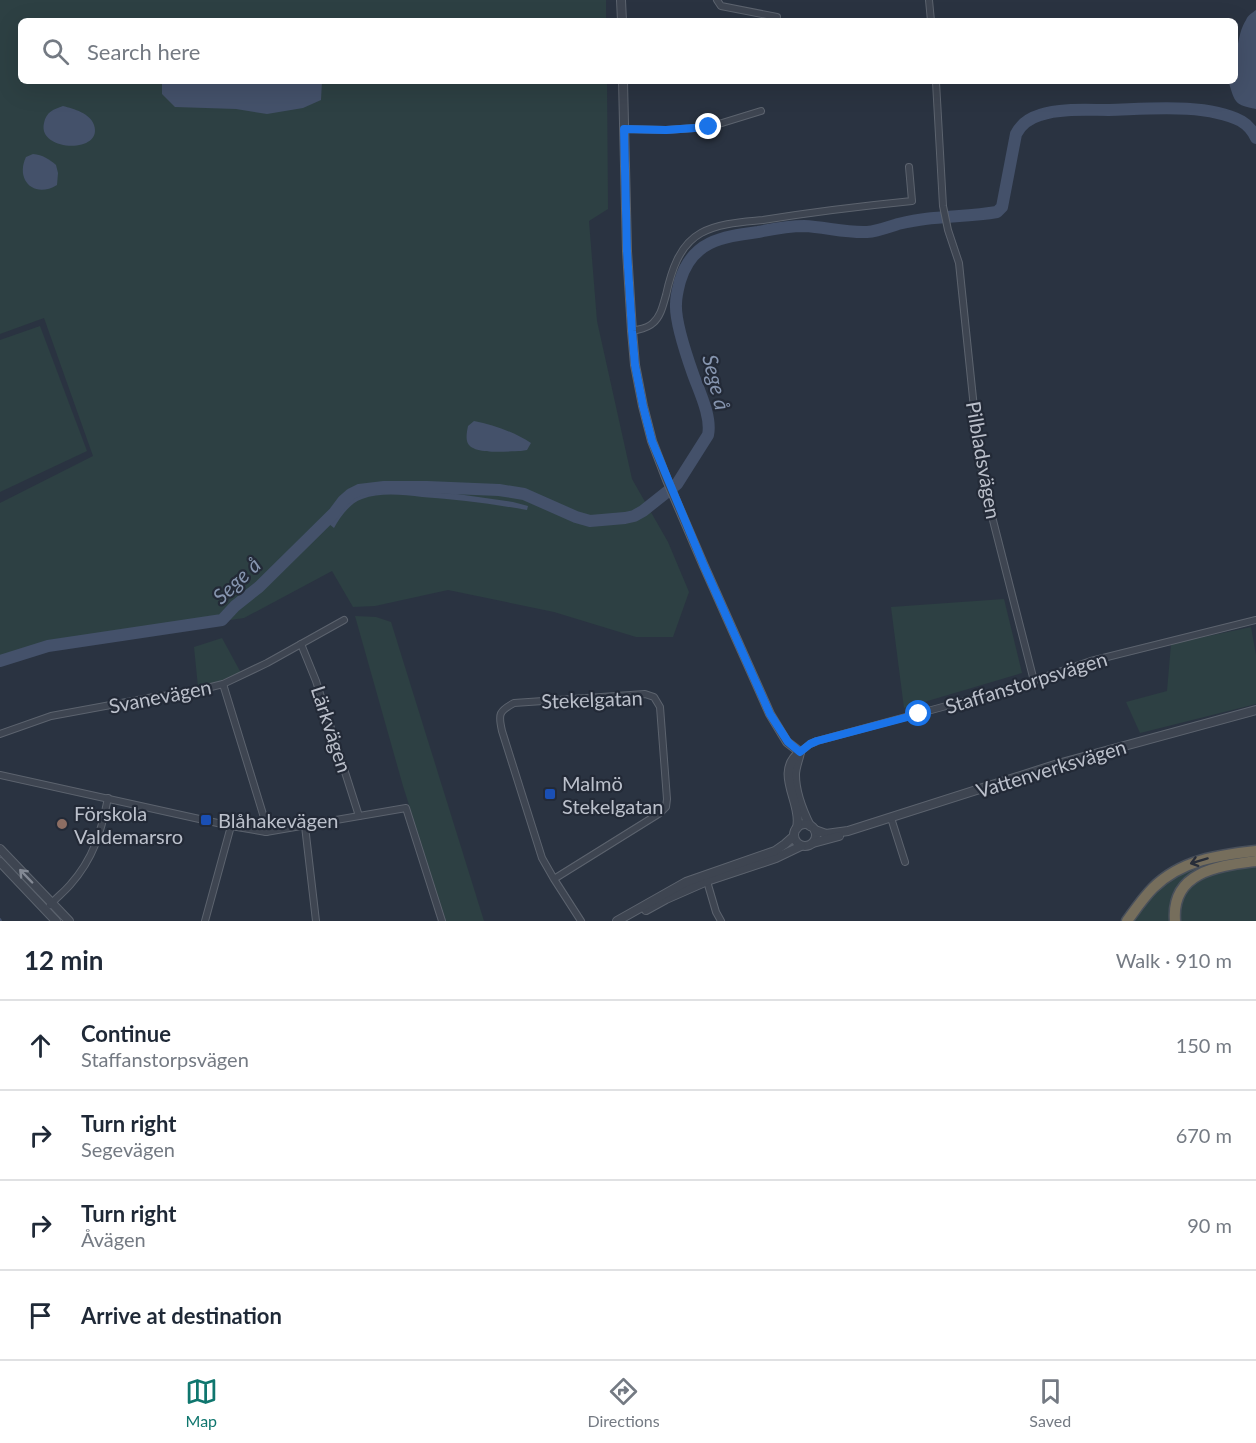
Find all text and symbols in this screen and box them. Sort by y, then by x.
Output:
search box [18,18,1238,84]
icon: search [39,35,72,68]
text: Search here [87,38,200,65]
route end [695,113,721,139]
water label: Sege å [698,352,736,412]
street label: Pilbladsvägen [962,399,1006,521]
water label: Sege å [207,552,265,608]
street label: Staffanstorpsvägen [942,646,1110,718]
street label: Svanevägen [107,674,213,718]
street label: Lärkvägen [307,683,357,775]
street label: Stekelgatan [541,685,643,713]
route start [905,700,931,726]
street label: Vattenverksvägen [973,734,1129,802]
place label: Malmö Stekelgatan [562,771,663,818]
marker: Malmö Stekelgatan [543,787,557,801]
place label: Förskola Valdemarsro [74,801,183,848]
place label: Blåhakevägen [218,808,338,832]
marker: Blåhakevägen [199,813,213,827]
marker: Förskola Valdemarsro [55,817,69,831]
one-way arrow [1190,856,1209,867]
one-way arrow [19,868,33,883]
text: 12 min [24,944,104,976]
text: Walk · 910 m [1116,948,1232,972]
text: Continue [81,1020,171,1047]
icon: ahead [24,1029,57,1062]
text: 150 m [1176,1033,1232,1057]
text: Staffanstorpsvägen [81,1047,249,1071]
text: Turn right [81,1110,176,1137]
icon: right [24,1119,57,1152]
text: 670 m [1176,1123,1232,1147]
text: Segevägen [81,1137,175,1161]
text: Turn right [81,1200,176,1227]
icon: right [24,1209,57,1242]
text: 90 m [1187,1213,1232,1237]
text: Åvägen [81,1227,146,1251]
icon: arrive [24,1299,57,1332]
text: Arrive at destination [81,1302,282,1329]
tab: Map [185,1375,218,1430]
tab: Directions [587,1375,660,1430]
tab: Saved [1029,1375,1071,1430]

